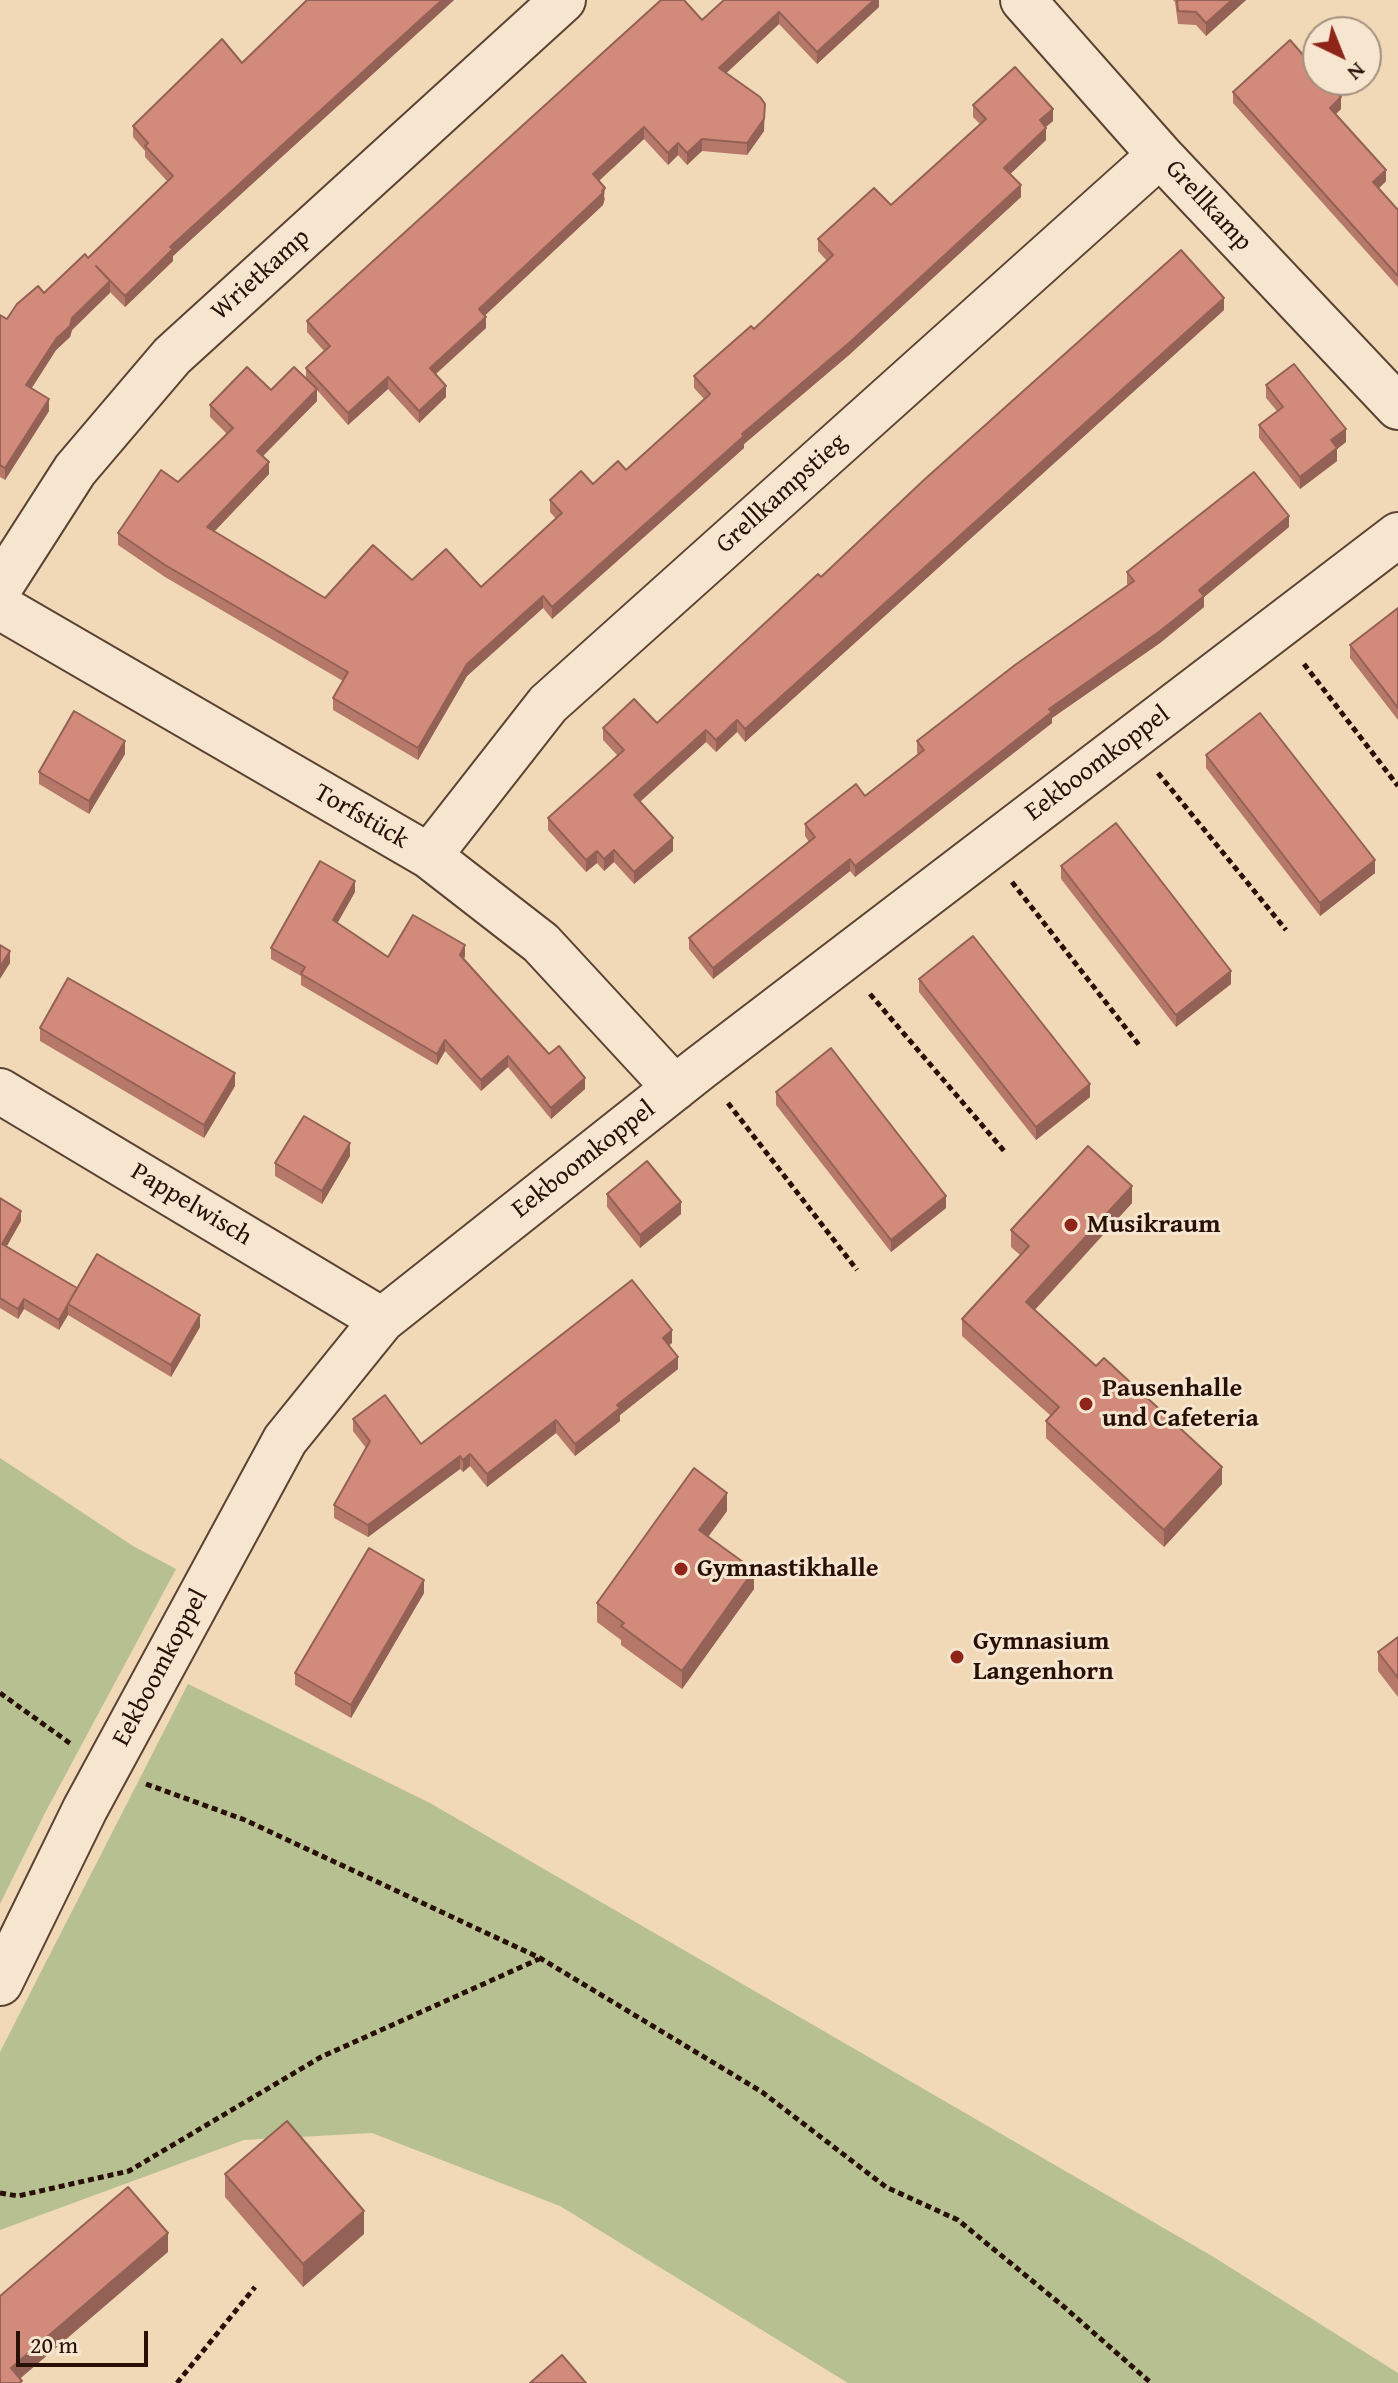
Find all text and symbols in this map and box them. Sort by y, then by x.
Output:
north arrow [1302,16,1382,96]
text: N [1341,55,1373,89]
street label: Grellkamp [1158,154,1258,258]
street label: Wrietkamp [205,223,317,327]
street label: Grellkampstieg [710,427,854,561]
street label: Eekboomkoppel [1019,699,1177,829]
street label: Torfstück [308,778,414,856]
street label: Eekboomkoppel [506,1094,662,1226]
street label: Pappelwisch [125,1157,257,1253]
place label: Musikraum [1087,1209,1221,1241]
marker: Musikraum [1062,1216,1080,1234]
place label: Pausenhalle und Cafeteria [1102,1373,1259,1434]
marker: Pausenhalle und Cafeteria [1077,1395,1095,1413]
place label: Gymnastikhalle [697,1553,879,1585]
marker: Gymnastikhalle [672,1560,690,1578]
street label: Eekboomkoppel [107,1584,215,1752]
place label: Gymnasium Langenhorn [973,1626,1114,1688]
marker: Gymnasium Langenhorn [948,1648,966,1666]
scale bar [20,2315,152,2365]
text: 20 m [30,2327,78,2362]

